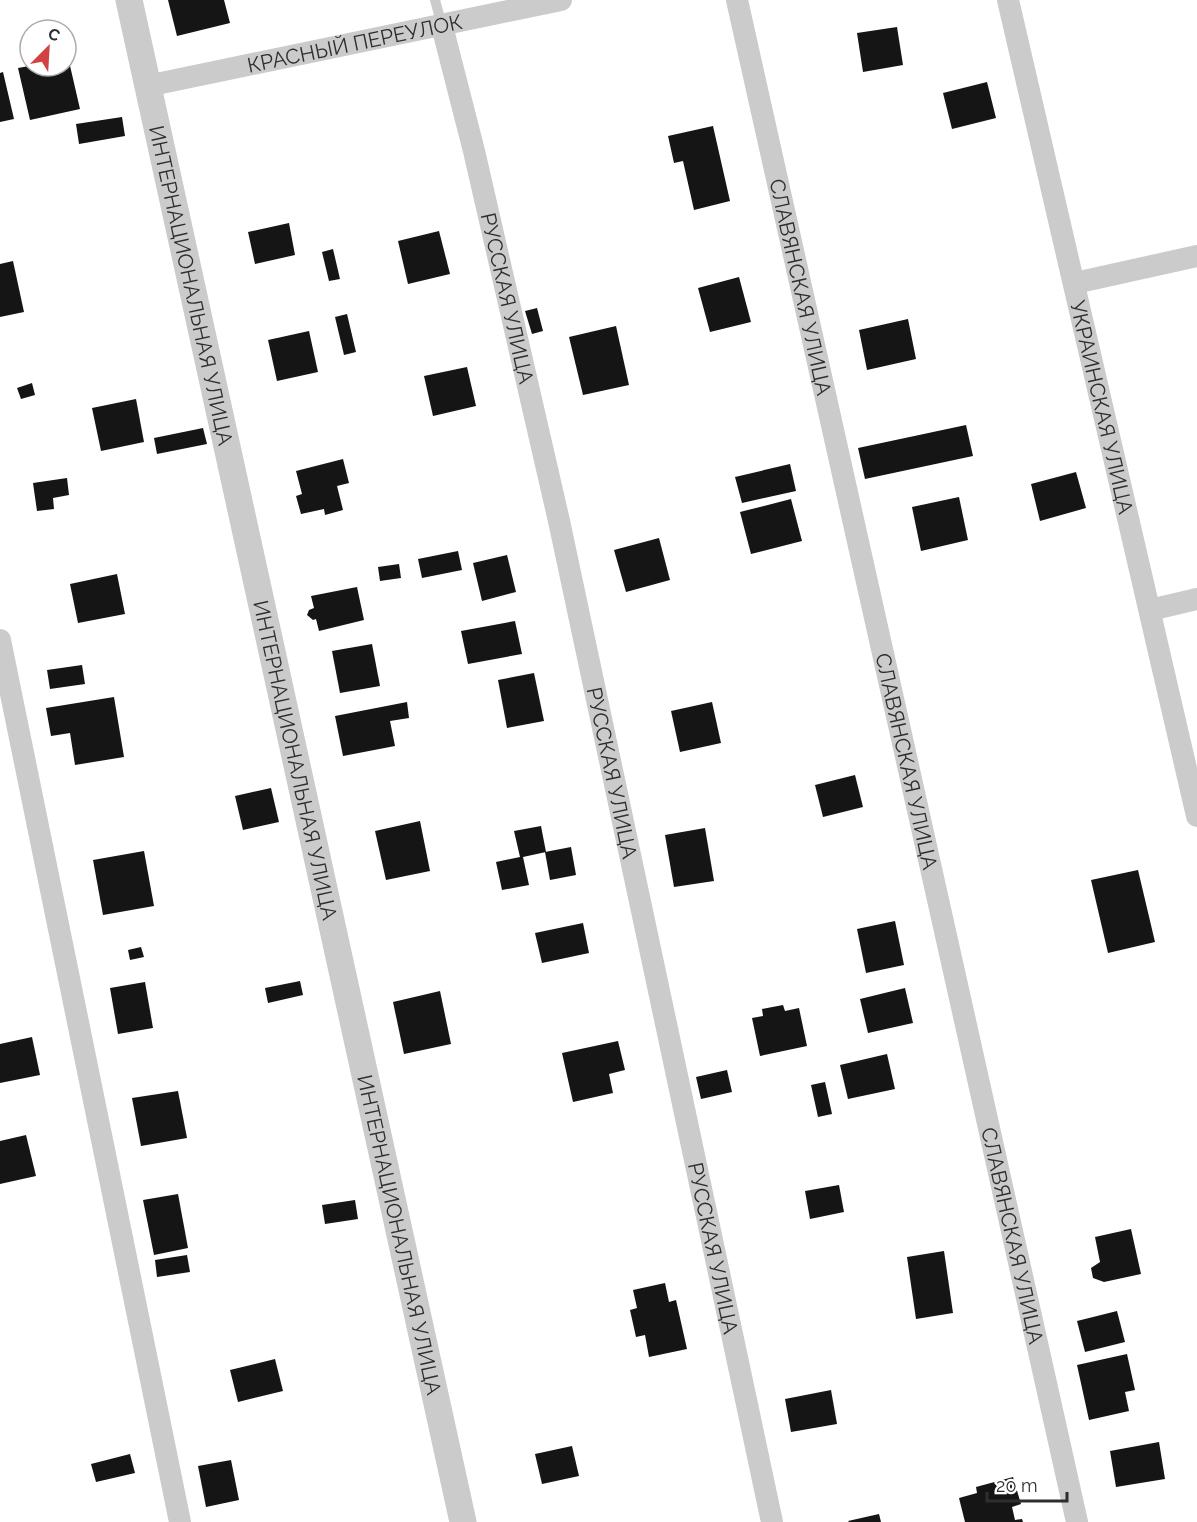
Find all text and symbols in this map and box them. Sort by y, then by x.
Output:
street label: КРАСНЫЙ ПЕРЕУЛОК [245,8,464,77]
north arrow [18,18,78,78]
text: С [45,24,63,46]
street label: ИНТЕРНАЦИОНАЛЬНАЯ УЛИЦА [144,123,239,448]
street label: СЛАВЯНСКАЯ УЛИЦА [765,176,837,398]
street label: РУССКАЯ УЛИЦА [476,210,540,386]
street label: УКРАИНСКАЯ УЛИЦА [1065,298,1139,516]
street label: ИНТЕРНАЦИОНАЛЬНАЯ УЛИЦА [249,598,343,922]
street label: СЛАВЯНСКАЯ УЛИЦА [871,651,943,872]
street label: РУССКАЯ УЛИЦА [582,685,643,861]
street label: ИНТЕРНАЦИОНАЛЬНАЯ УЛИЦА [353,1072,447,1397]
street label: СЛАВЯНСКАЯ УЛИЦА [977,1125,1049,1346]
street label: РУССКАЯ УЛИЦА [683,1160,744,1336]
scale bar [987,1465,1066,1503]
text: 20 m [996,1475,1038,1496]

